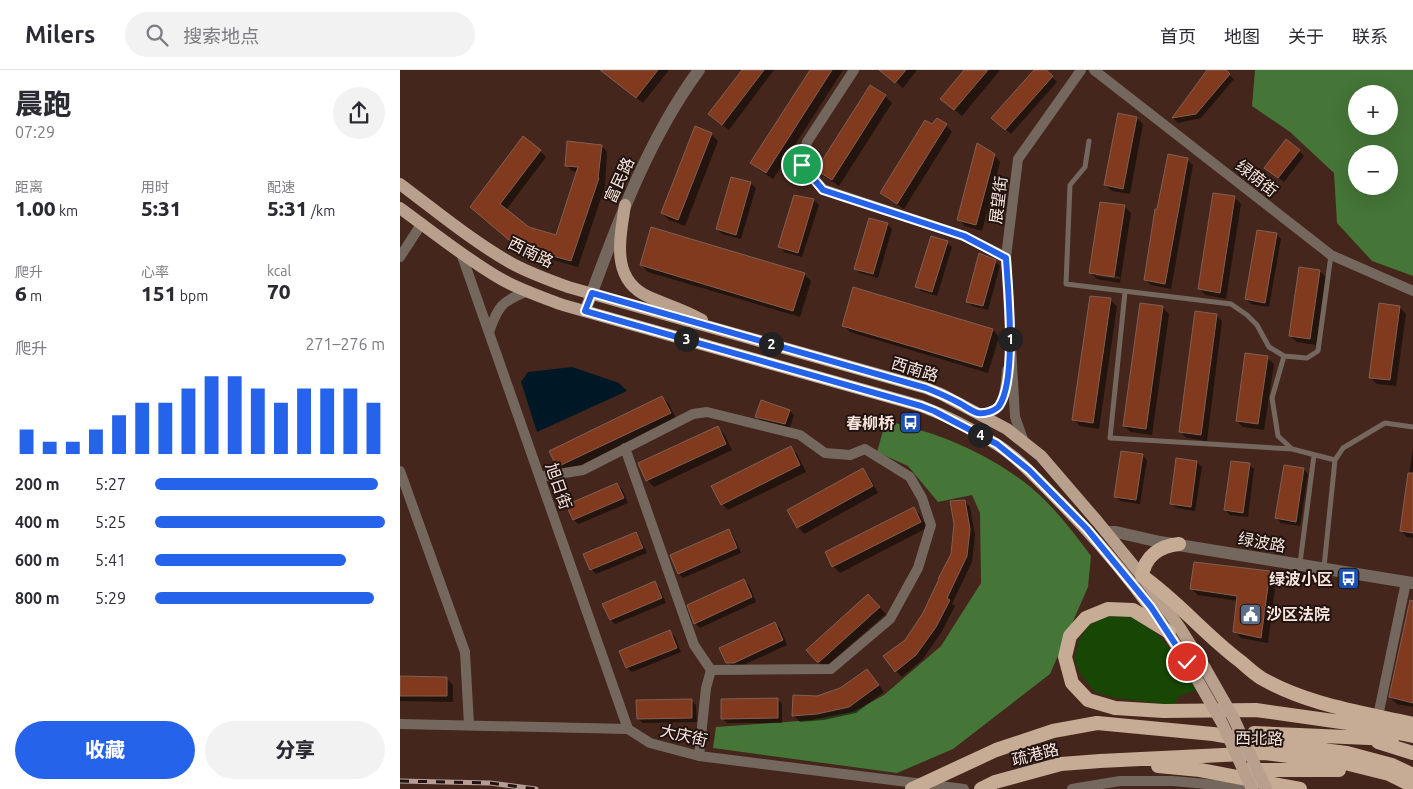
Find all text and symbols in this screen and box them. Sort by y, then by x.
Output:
search box [125,12,475,57]
text: Milers [25,21,95,48]
icon: search [143,21,171,49]
text: 搜索地点 [183,25,259,47]
text: 首页 [1160,26,1196,46]
text: 地图 [1224,26,1260,46]
text: 关于 [1288,26,1324,46]
text: 联系 [1352,26,1388,46]
map controls [1348,85,1398,195]
button: + [1348,85,1398,135]
button: share [333,87,385,139]
text: 晨跑 [15,88,71,119]
text: 07:29 [15,123,55,141]
pin [781,144,823,186]
button: − [1348,145,1398,195]
icon: arrive [788,151,816,179]
street label: 富民路 [601,154,637,206]
street label: 绿荫街 [1233,156,1281,200]
street label: 展望街 [986,175,1010,225]
text: 距离 [15,179,43,195]
text: 用时 [141,179,169,195]
text: 配速 [267,179,295,195]
text: 1.00 [15,196,56,220]
text: 5:31 [141,196,182,220]
text: 5:31 [267,196,308,220]
text: km [56,203,78,219]
text: /km [308,203,335,219]
street label: 西南路 [505,233,557,271]
text: kcal [267,263,291,279]
text: 爬升 [15,264,43,280]
text: 心率 [141,264,169,280]
text: 70 [267,279,291,303]
text: 6 [15,281,27,305]
text: 151 [141,281,177,305]
text: m [27,288,42,304]
text: bpm [177,288,208,304]
pin: 3 [674,326,698,352]
pin: 1 [998,326,1022,352]
text: 3 [683,331,690,347]
text: 1 [1007,331,1014,347]
pin: 2 [758,332,784,356]
text: 271–276 m [305,335,385,353]
text: 2 [768,336,775,352]
text: 爬升 [15,339,47,357]
street label: 西南路 [889,353,941,385]
bus stop icon: 春柳桥 [898,411,922,435]
place label: 春柳桥 [846,414,895,432]
pin: 4 [968,422,992,448]
text: 4 [977,427,984,443]
street label: 旭日街 [543,460,575,512]
text: 200 m [15,475,60,493]
text: 5:27 [95,475,126,493]
text: 400 m [15,513,60,531]
text: 5:25 [95,513,126,531]
street label: 绿波路 [1237,529,1287,555]
text: 600 m [15,551,60,569]
text: 5:41 [95,551,126,569]
bus stop icon: 绿波小区 [1337,567,1361,591]
place label: 绿波小区 [1269,570,1333,588]
text: 800 m [15,589,60,607]
text: 5:29 [95,589,126,607]
public building icon: 沙区法院 [1238,602,1262,626]
place label: 沙区法院 [1266,605,1330,623]
pin [1166,641,1208,683]
icon: check [1173,648,1201,676]
button: 收藏 [15,721,195,779]
button: 分享 [205,721,385,779]
street label: 大庆街 [659,721,709,749]
street label: 西北路 [1235,729,1283,747]
street label: 疏港路 [1010,739,1060,769]

